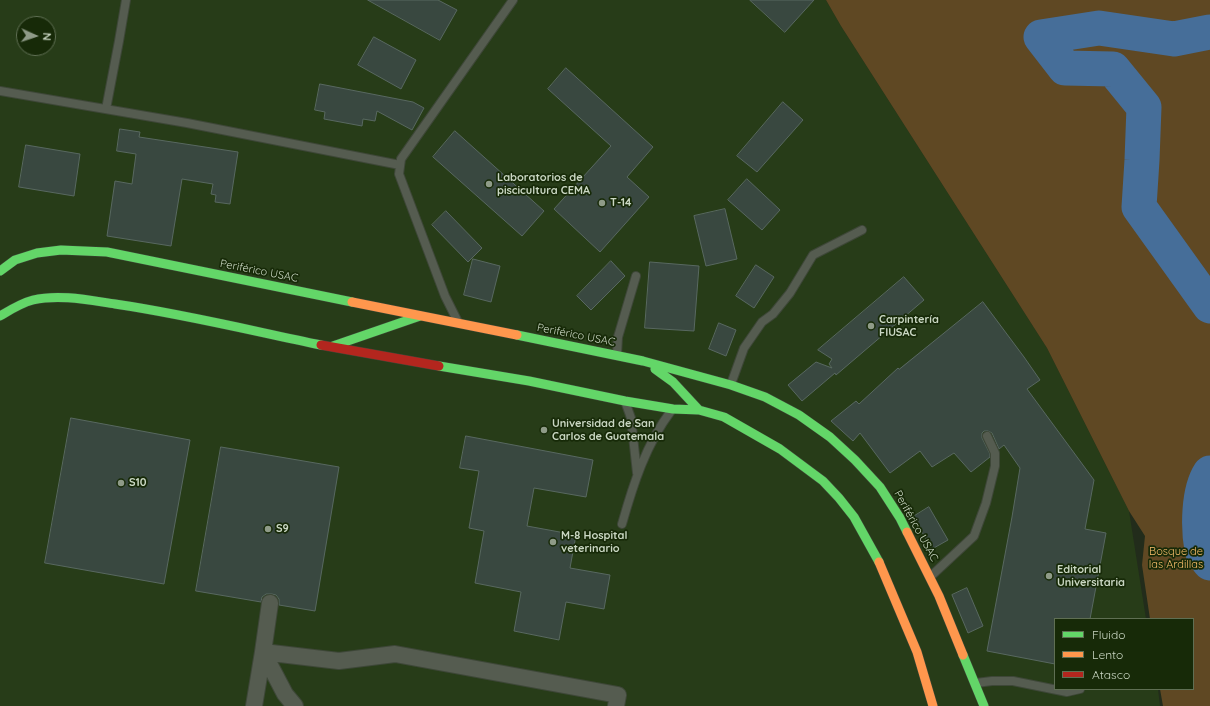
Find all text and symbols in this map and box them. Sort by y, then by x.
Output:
north arrow [16,16,56,56]
text: N [40,32,54,41]
place label: Laboratorios de piscicultura CEMA [497,171,590,197]
marker: Laboratorios de piscicultura CEMA [484,179,494,189]
place label: T-14 [610,196,632,210]
marker: T-14 [597,198,607,208]
street label: Periférico USAC [219,257,299,285]
place label: Carpintería FIUSAC [879,313,939,339]
street label: Periférico USAC [536,321,616,349]
marker: Carpintería FIUSAC [866,321,876,331]
place label: Universidad de San Carlos de Guatemala [552,417,664,443]
marker: Universidad de San Carlos de Guatemala [539,425,549,435]
place label: S10 [129,476,147,490]
marker: S10 [116,478,126,488]
street label: Periférico USAC [891,488,941,564]
place label: S9 [276,522,289,536]
marker: S9 [263,524,273,534]
place label: M-8 Hospital veterinario [561,529,627,555]
marker: M-8 Hospital veterinario [548,537,558,547]
park label: Bosque de las Ardillas [1149,545,1203,571]
place label: Editorial Universitaria [1057,563,1125,589]
marker: Editorial Universitaria [1044,571,1054,581]
legend [1054,618,1194,690]
text: Fluido [1092,627,1125,642]
text: Lento [1092,647,1123,662]
text: Atasco [1092,667,1130,682]

